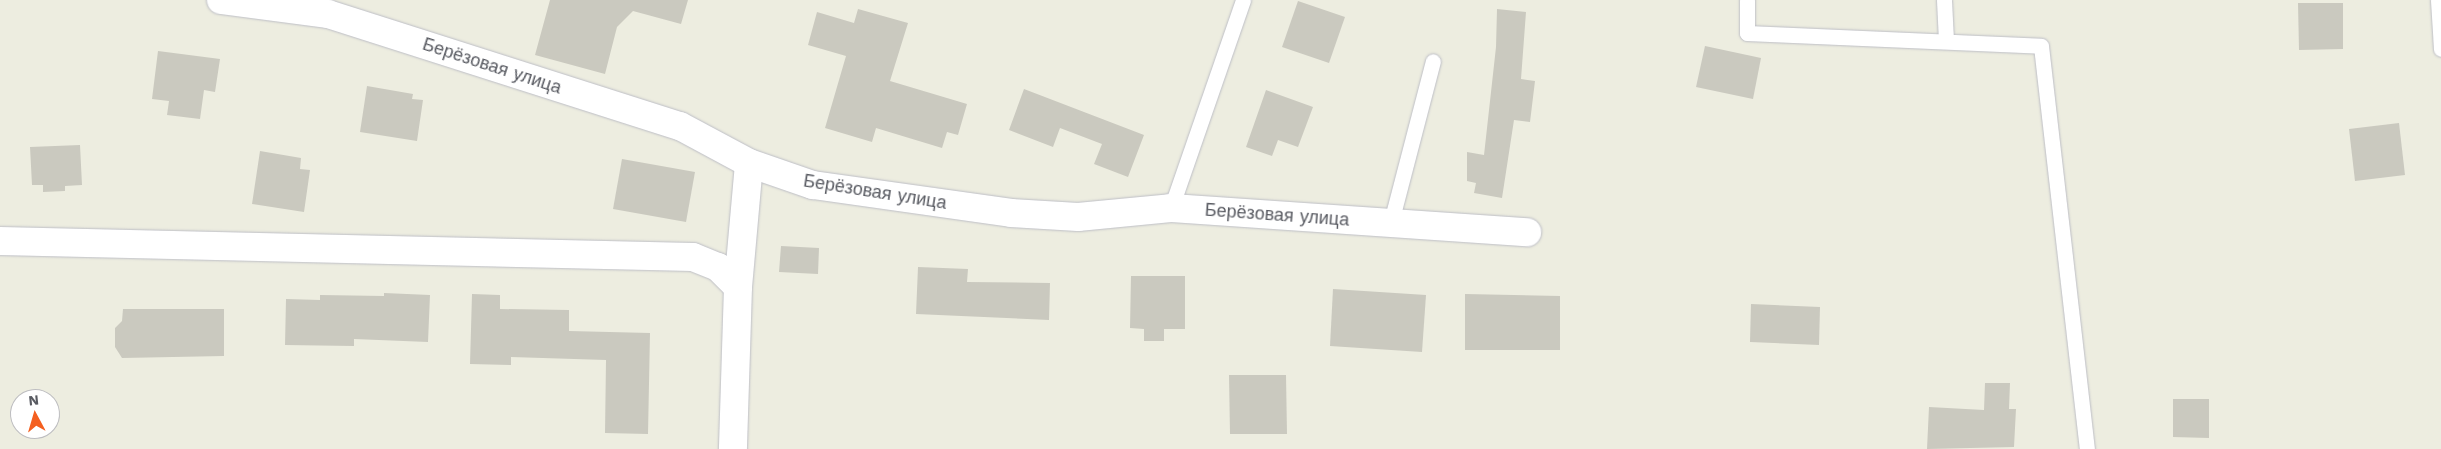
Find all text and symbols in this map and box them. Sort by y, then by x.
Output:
street label: Берёзовая улица [420,33,564,99]
street label: Берёзовая улица [802,170,948,214]
street label: Берёзовая улица [1204,199,1350,231]
north arrow [10,389,60,439]
text: N [28,392,40,409]

